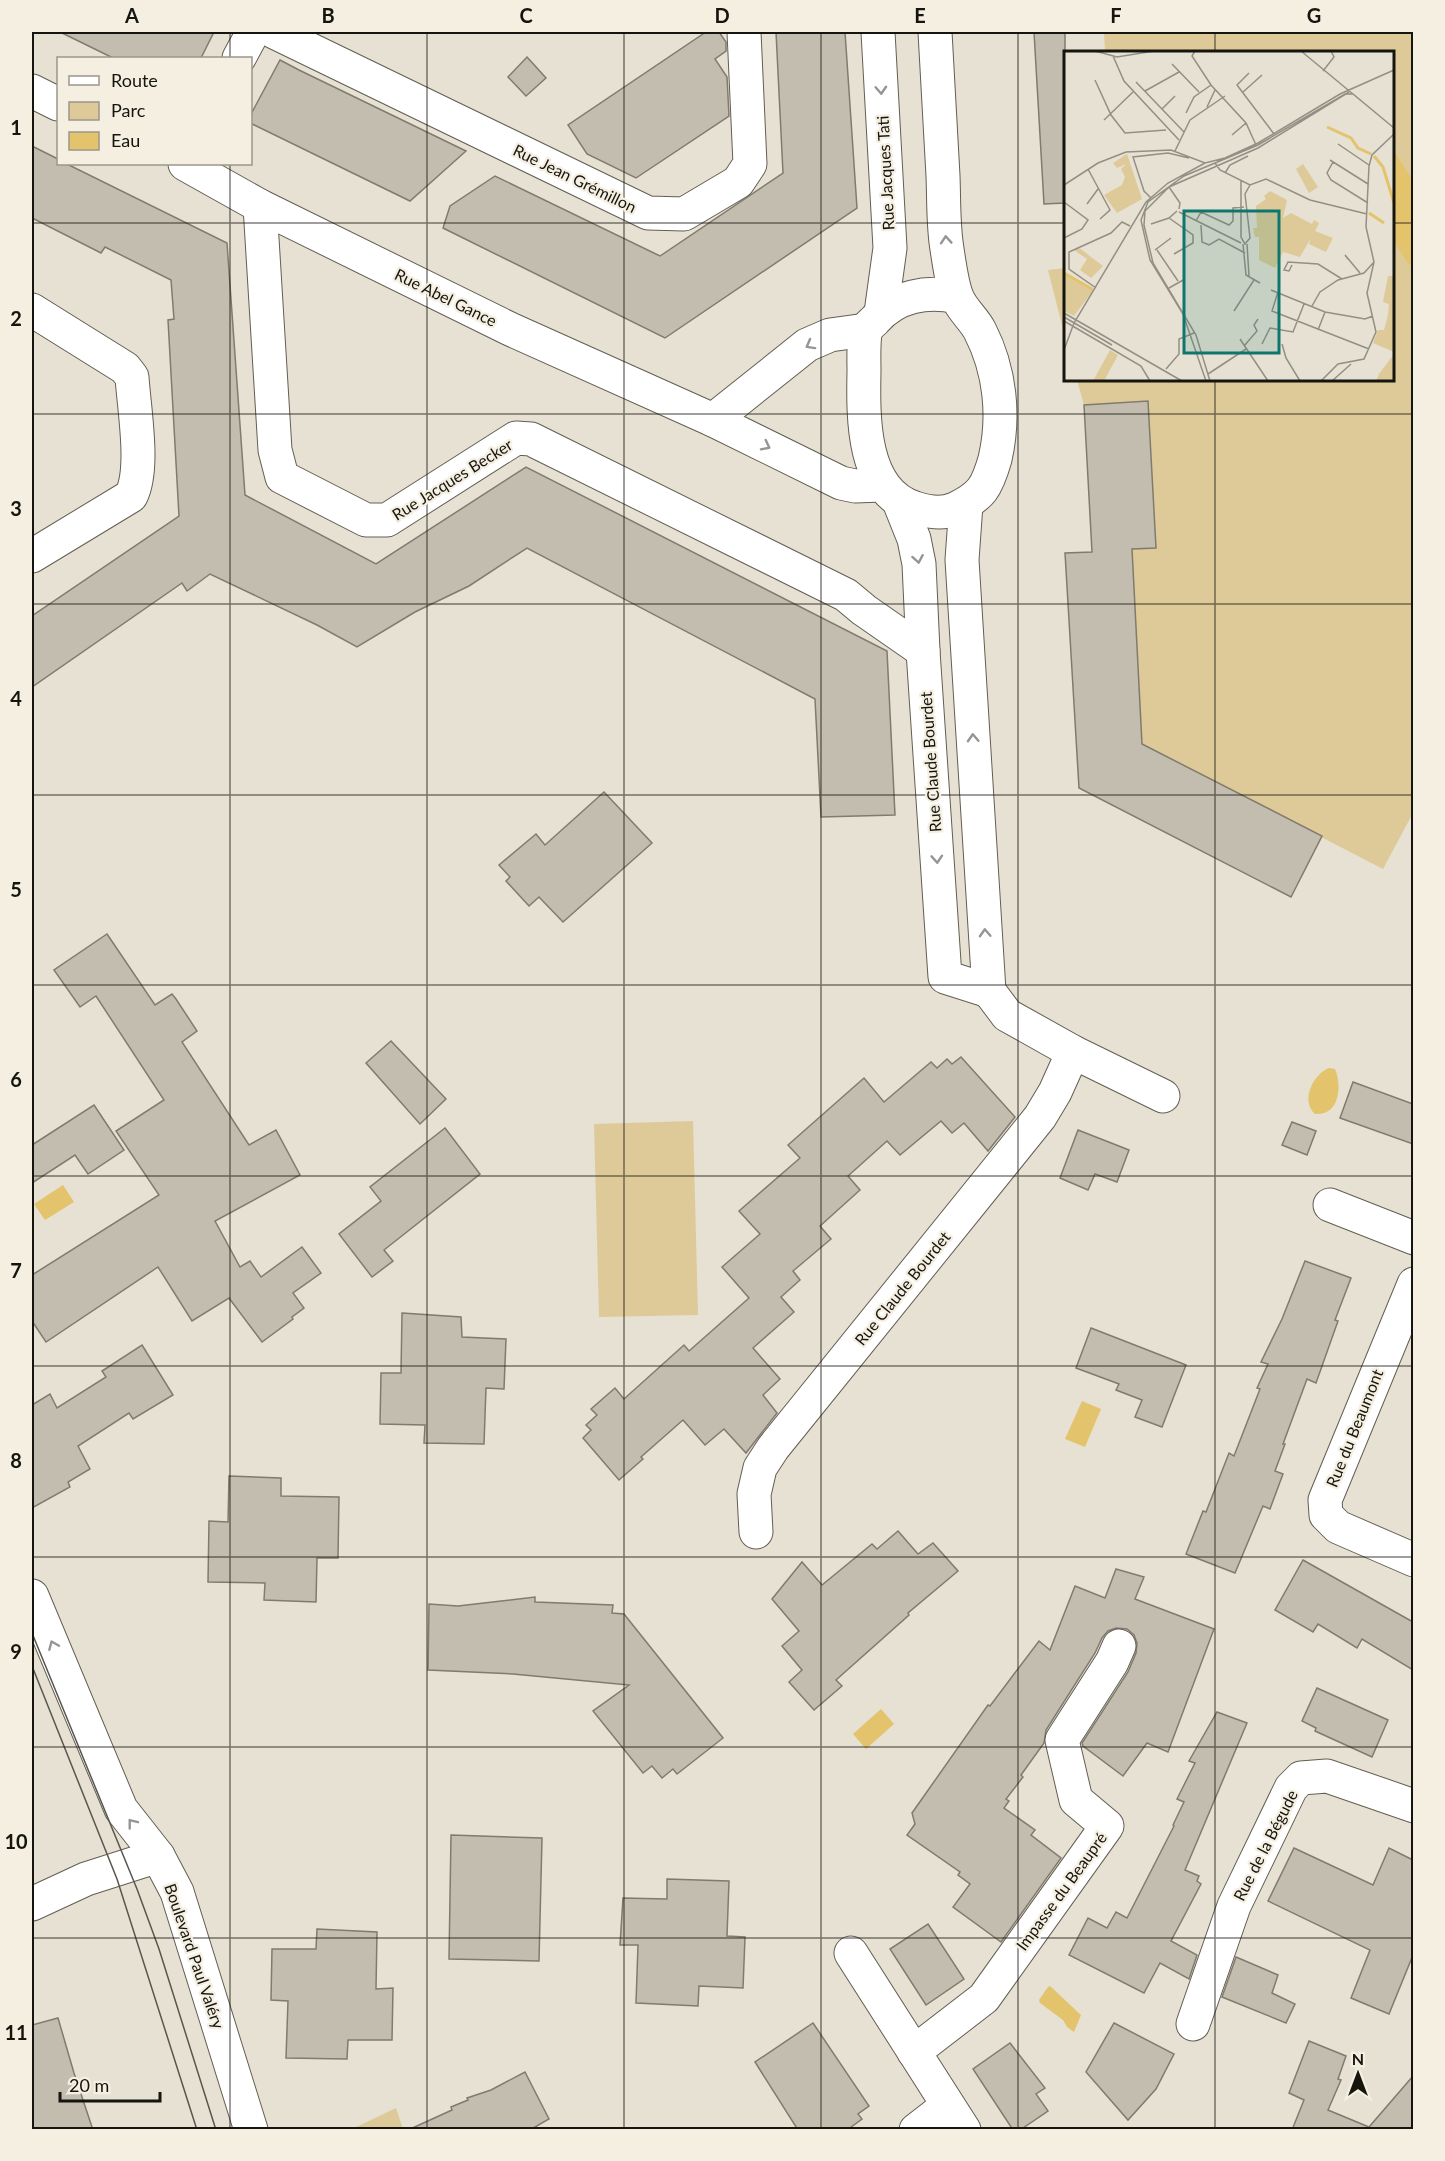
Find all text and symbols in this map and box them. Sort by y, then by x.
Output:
text: A [124,3,139,27]
text: B [321,3,335,27]
text: C [519,3,533,27]
text: D [714,3,730,27]
text: E [914,3,926,27]
text: F [1110,3,1122,27]
text: G [1307,3,1321,27]
inset map [1064,51,1394,381]
legend [57,57,252,165]
text: Route [111,69,158,91]
one-way arrow [874,85,887,94]
text: Parc [111,99,146,121]
text: 1 [10,115,22,139]
street label: Rue Jacques Tati [873,115,897,231]
text: Eau [111,129,140,151]
street label: Rue Jean Grémillon [510,140,640,216]
one-way arrow [940,236,953,245]
street label: Rue Abel Gance [392,264,500,330]
text: 2 [10,306,22,330]
one-way arrow [806,337,816,349]
street label: Rue Jacques Becker [388,434,516,524]
one-way arrow [759,438,770,450]
text: 3 [10,496,22,520]
one-way arrow [911,555,923,564]
text: 4 [10,686,22,710]
street label: Rue Claude Bourdet [916,691,944,833]
one-way arrow [967,734,980,743]
one-way arrow [930,854,943,863]
text: 5 [10,877,22,901]
one-way arrow [979,928,992,937]
text: 6 [10,1067,22,1091]
street label: Rue Claude Bourdet [850,1227,954,1349]
text: 7 [10,1258,22,1282]
street label: Rue du Beaumont [1322,1366,1386,1490]
text: 8 [10,1448,22,1472]
text: 9 [10,1639,22,1663]
one-way arrow [48,1641,60,1652]
street label: Rue de la Bégude [1229,1786,1301,1904]
one-way arrow [128,1819,139,1830]
street label: Impasse du Beaupré [1012,1828,1110,1954]
text: 10 [4,1829,28,1853]
street label: Boulevard Paul Valéry [161,1881,229,2032]
text: 11 [4,2020,28,2044]
north arrow [1328,2044,1388,2104]
text: N [1352,2049,1364,2068]
scale bar [60,2065,160,2103]
text: 20 m [69,2074,109,2096]

